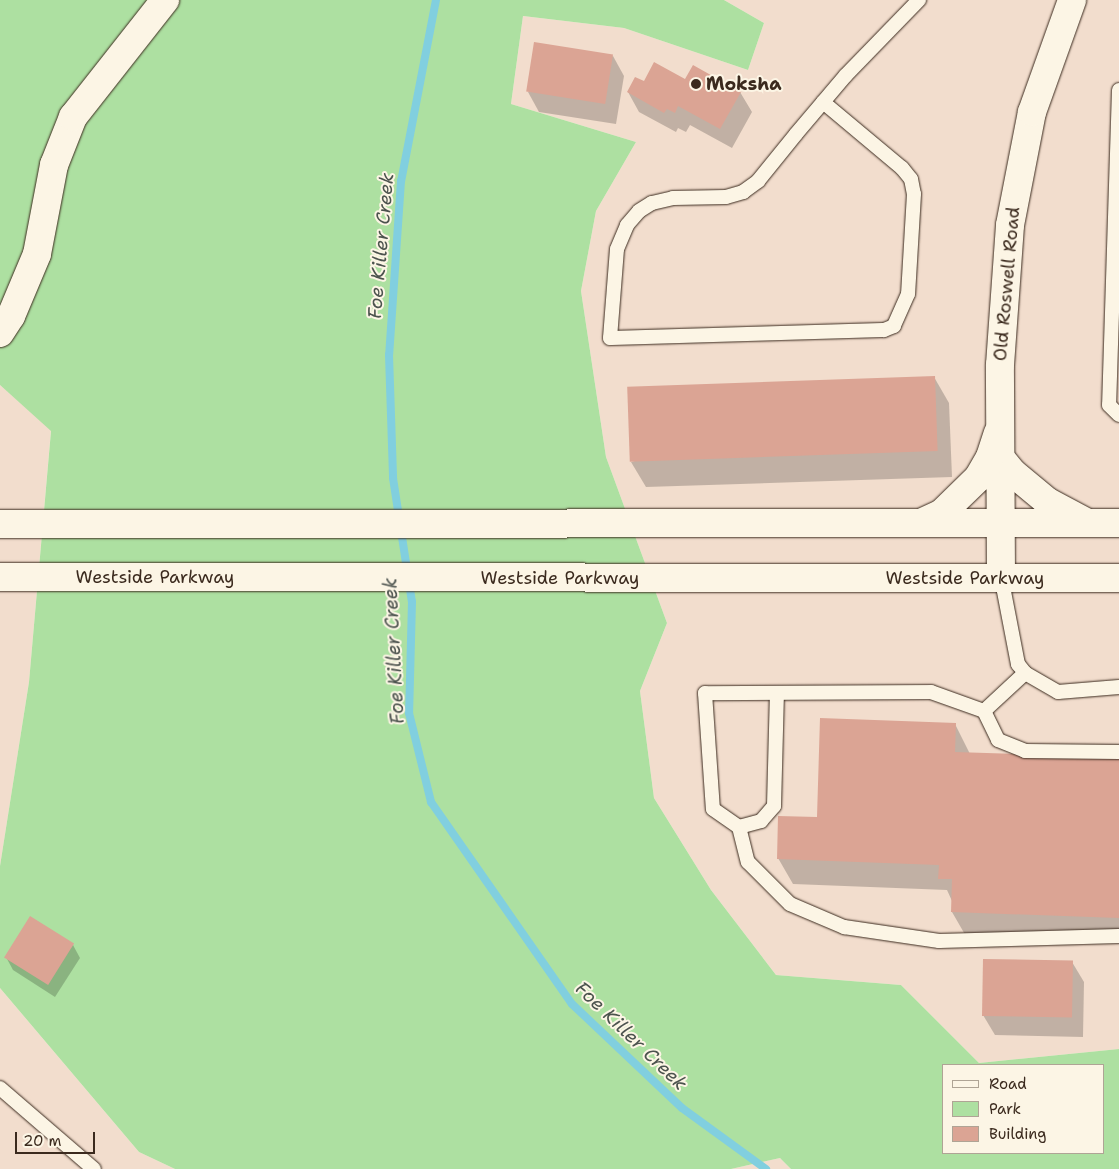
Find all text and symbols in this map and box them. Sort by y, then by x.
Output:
place label: Moksha [706,73,781,95]
marker: Moksha [690,78,702,90]
water label: Foe Killer Creek [363,172,399,320]
street label: Old Roswell Road [990,206,1024,362]
street label: Westside Parkway [76,566,234,588]
street label: Westside Parkway [481,567,639,589]
street label: Westside Parkway [886,567,1044,589]
water label: Foe Killer Creek [379,577,409,725]
water label: Foe Killer Creek [570,977,692,1095]
legend [942,1064,1104,1154]
text: Road [989,1074,1027,1094]
text: Park [989,1099,1021,1119]
scale bar [18,1122,98,1154]
text: Building [989,1124,1046,1144]
text: 20 m [23,1131,62,1151]

